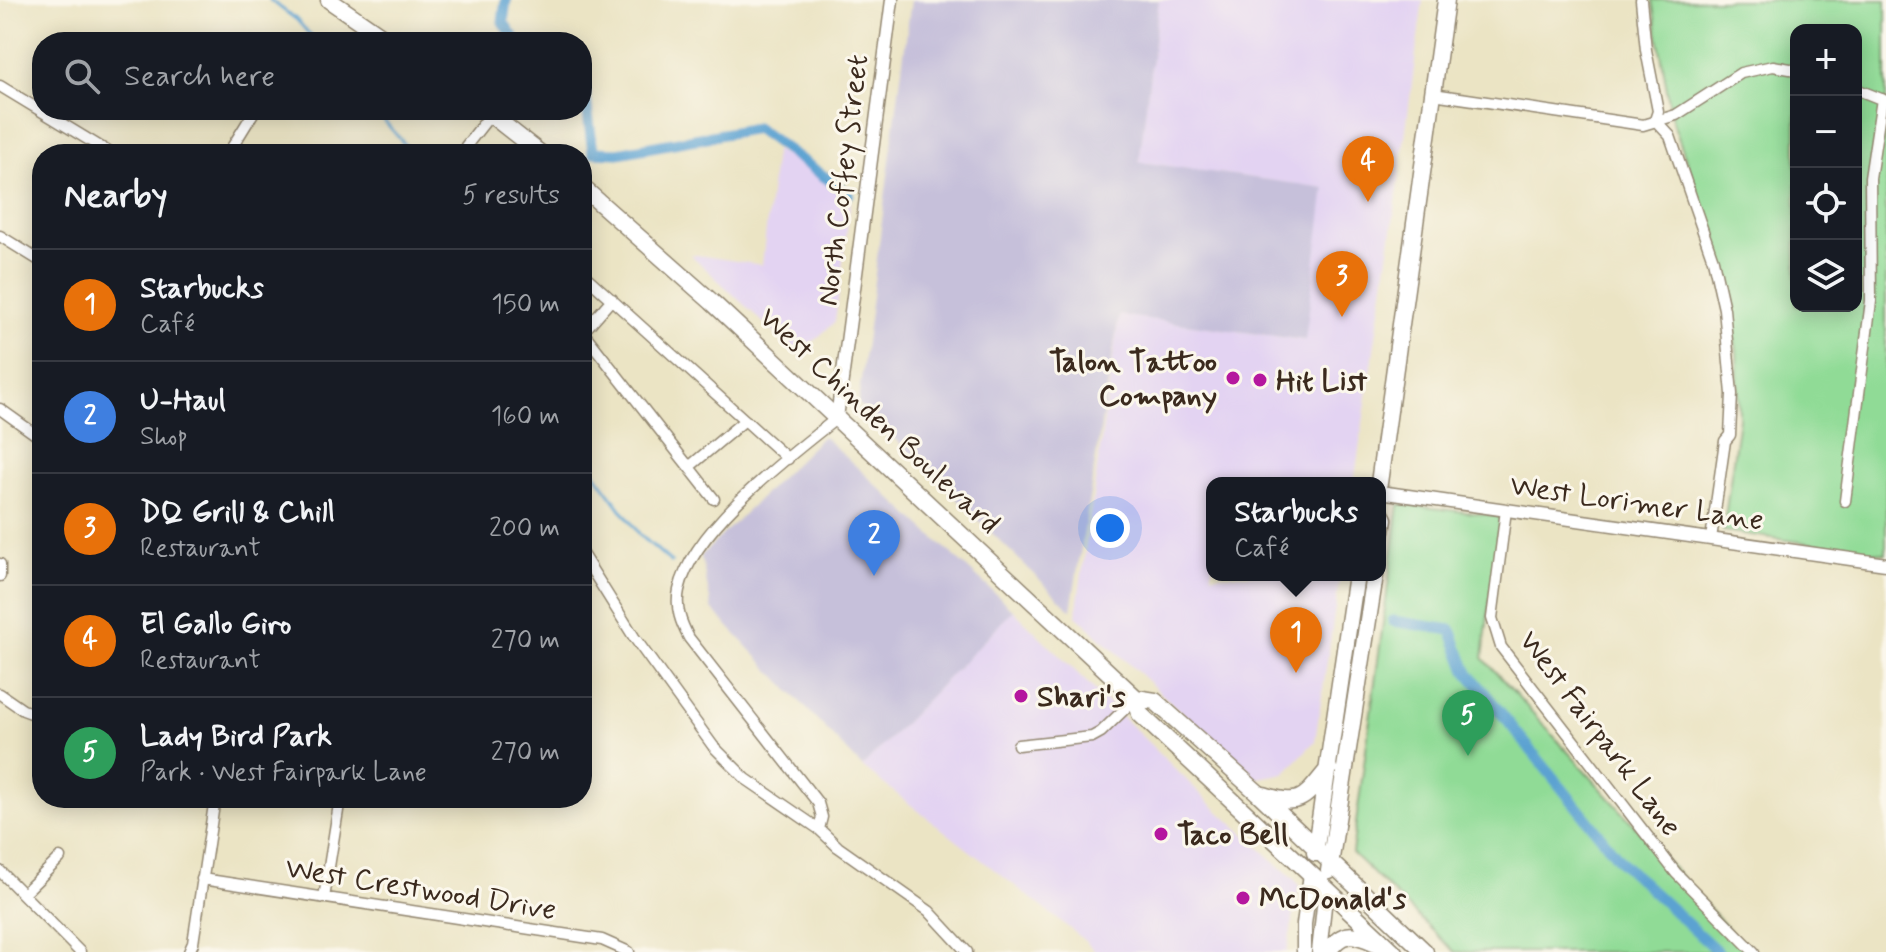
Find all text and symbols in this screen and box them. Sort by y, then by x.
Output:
map controls [1790,24,1862,312]
button: + [1790,24,1862,96]
search box [32,32,592,120]
street label: North Coffey Street [809,52,878,308]
icon: search [60,54,104,98]
text: Search here [124,57,275,96]
button: − [1790,96,1862,168]
pin: 4 [1342,136,1394,202]
button: locate [1790,168,1862,240]
text: Nearby [64,174,168,219]
text: 5 results [462,179,560,213]
button: layers [1790,240,1862,312]
pin: 3 [1316,251,1368,317]
text: Starbucks [140,269,264,308]
text: 1 [84,288,96,322]
text: 150 m [491,288,560,322]
street label: West Chinden Boulevard [750,299,1008,543]
text: Café [140,308,195,342]
place label: Talon Tattoo Company [1049,343,1217,416]
place label: Hit List [1276,362,1368,401]
marker: Talon Tattoo Company [1224,369,1242,387]
marker: Hit List [1251,371,1269,389]
text: U-Haul [140,381,226,420]
text: 2 [84,400,96,434]
text: 160 m [491,400,560,434]
text: Shop [140,420,188,454]
street label: West Lorimer Lane [1507,466,1766,541]
popup [1206,477,1386,581]
text: DQ Grill & Chill [140,493,335,532]
text: Starbucks [1234,493,1358,532]
your location [1090,508,1130,548]
pin: 2 [848,510,900,576]
text: 3 [84,512,96,546]
text: 200 m [489,512,560,546]
text: Restaurant [140,532,261,566]
text: Café [1234,532,1289,566]
text: El Gallo Giro [140,605,291,644]
pin: 1 [1270,607,1322,673]
street label: West Fairpark Lane [1510,623,1690,845]
text: 4 [82,624,98,658]
text: 270 m [491,624,560,658]
text: Restaurant [140,644,261,678]
place label: Shari's [1037,678,1126,717]
marker: Shari's [1012,687,1030,705]
pin: 5 [1442,690,1494,756]
text: Lady Bird Park [140,717,332,756]
text: 5 [82,736,98,770]
text: 270 m [491,736,560,770]
text: Park · West Fairpark Lane [140,756,427,790]
place label: Taco Bell [1177,816,1288,855]
marker: Taco Bell [1152,825,1170,843]
street label: West Crestwood Drive [283,849,559,930]
place label: McDonald's [1259,880,1407,919]
marker: McDonald's [1234,889,1252,907]

